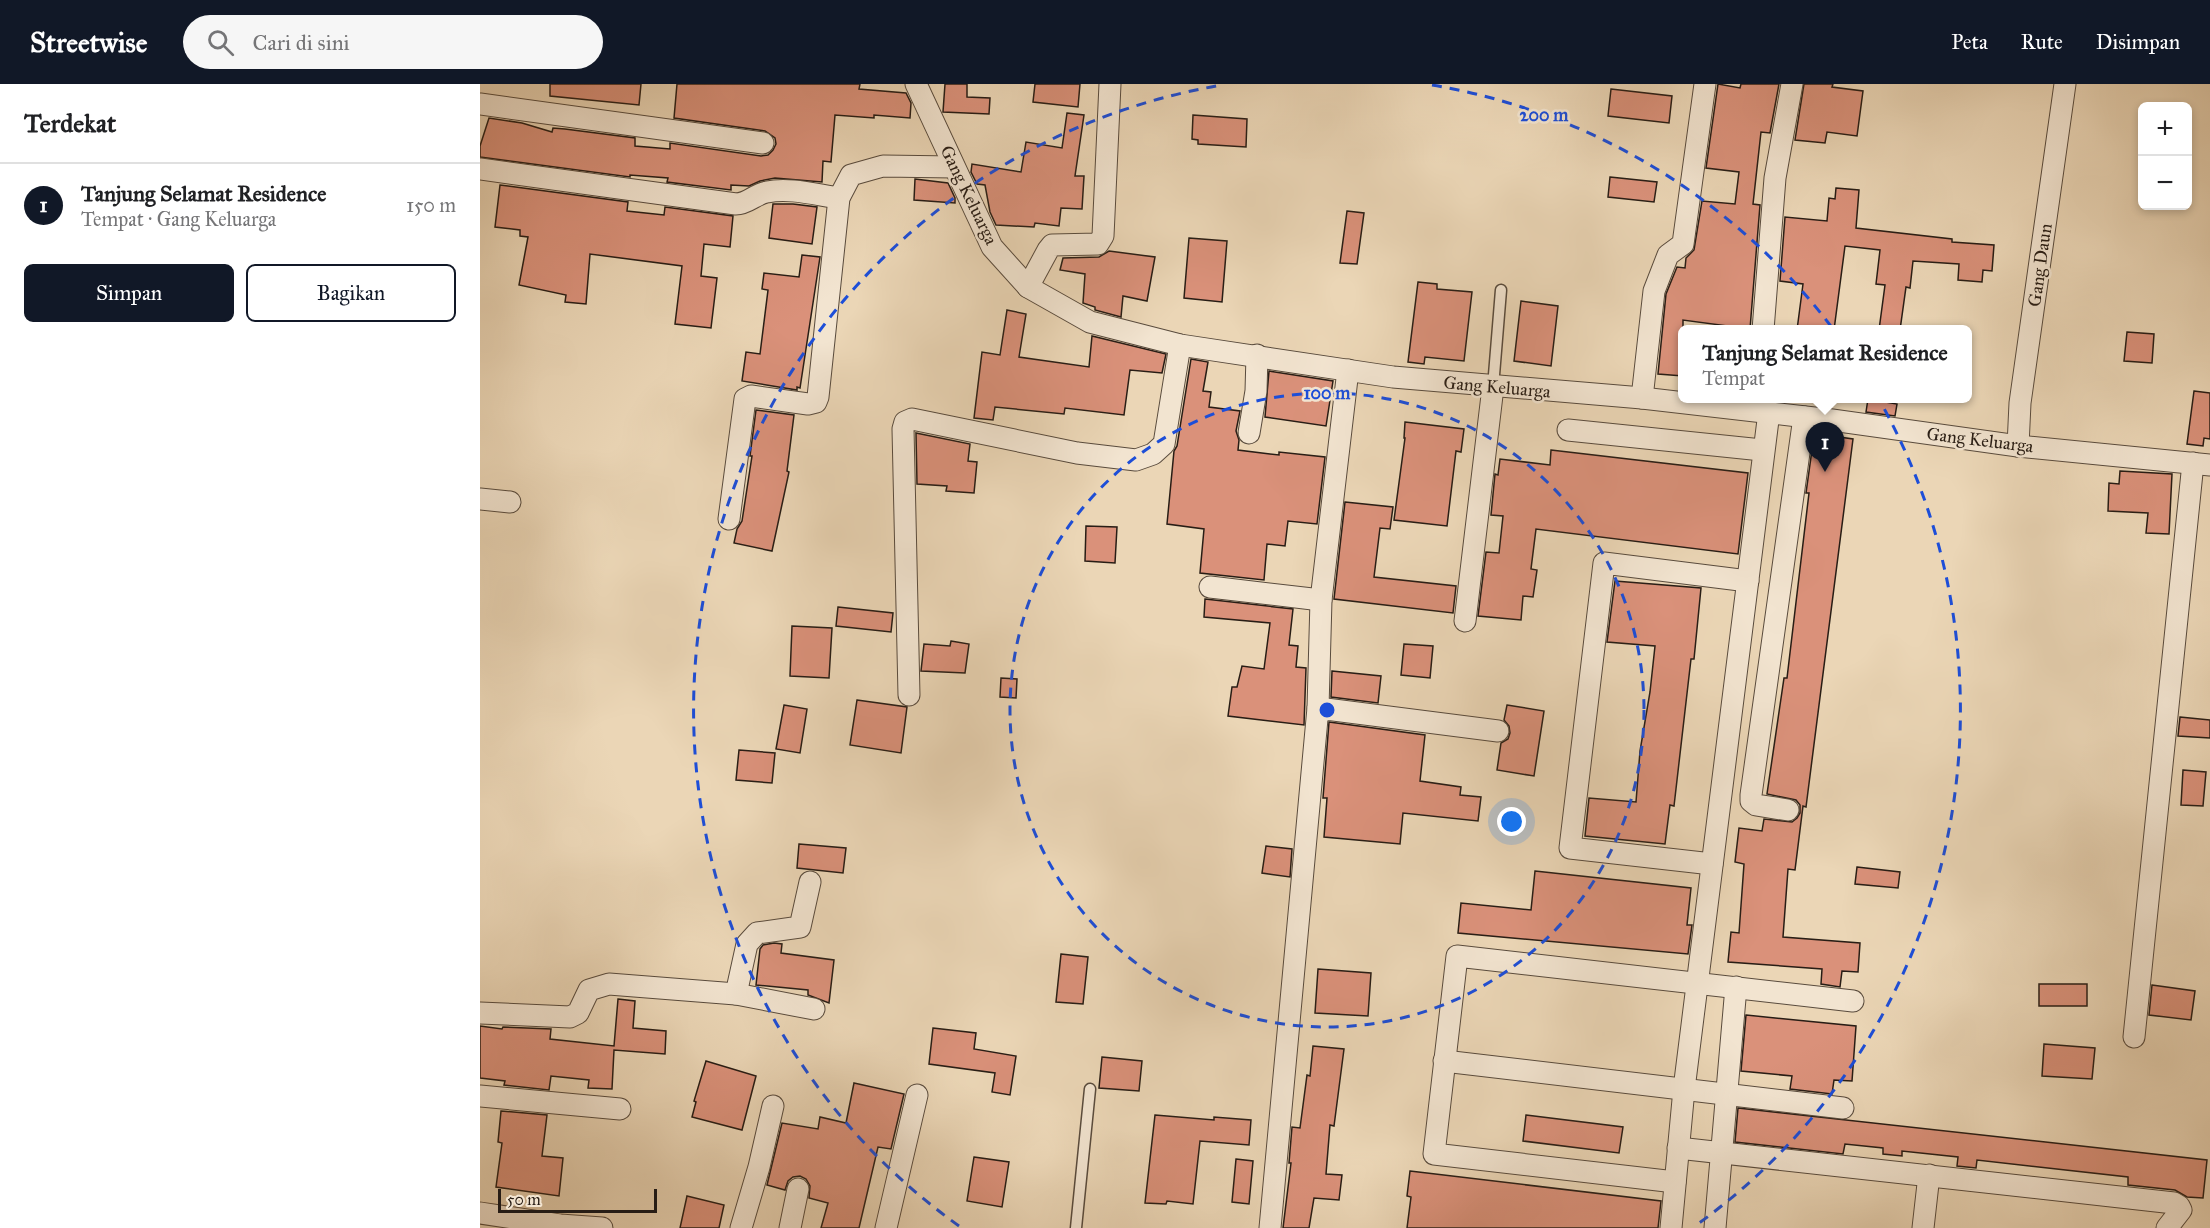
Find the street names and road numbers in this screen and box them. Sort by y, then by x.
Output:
street label: Gang Keluarga [935,142,1003,249]
street label: Gang Daun [2023,222,2058,308]
street label: Gang Keluarga [1442,371,1552,404]
street label: Gang Keluarga [1925,423,2035,459]

